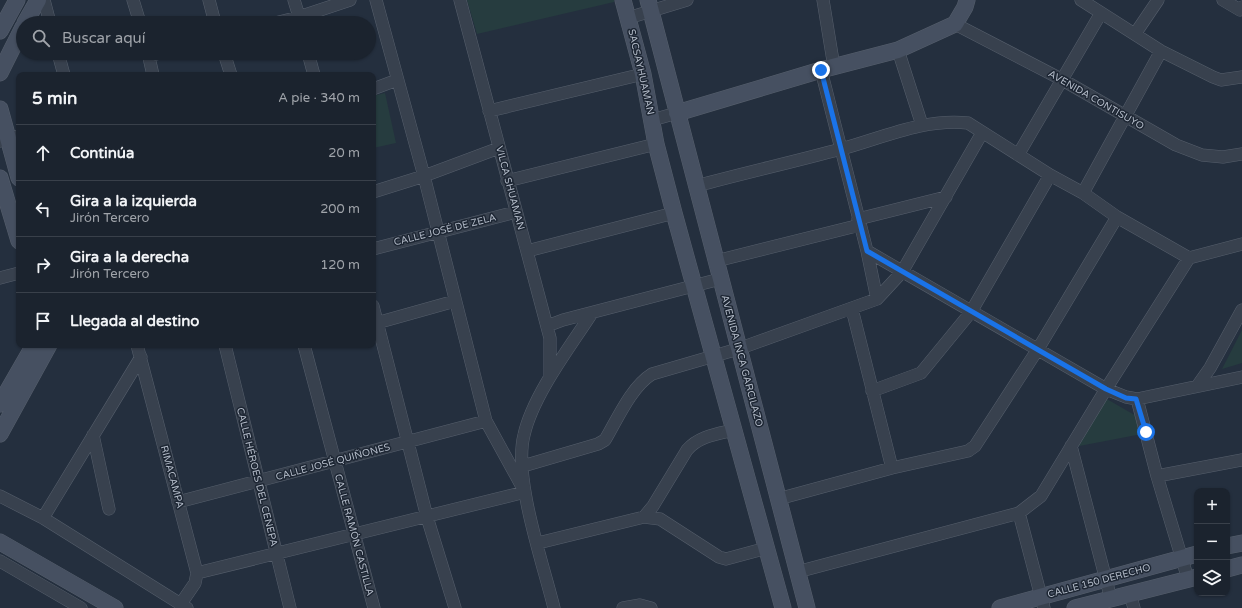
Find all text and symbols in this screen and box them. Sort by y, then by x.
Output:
search box [16,16,376,60]
icon: search [30,27,52,49]
street label: SACSAYHUAMAN [625,28,657,116]
text: Buscar aquí [62,29,145,47]
route end [812,61,830,79]
street label: AVENIDA CONTISUYO [1046,68,1146,132]
text: 5 min [32,88,77,109]
text: A pie · 340 m [278,90,360,106]
icon: ahead [32,142,54,164]
text: Continúa [70,144,134,162]
text: 20 m [328,145,360,161]
street label: VILCA SHUAMAN [493,145,527,231]
text: Gira a la izquierda [70,192,197,210]
icon: left [32,198,54,220]
text: 200 m [320,201,360,217]
text: Jirón Tercero [70,210,149,226]
street label: CALLE JOSÉ DE ZELA [393,211,497,249]
text: Gira a la derecha [70,248,189,266]
icon: right [32,254,54,276]
text: 120 m [320,257,360,273]
text: Jirón Tercero [70,266,149,282]
street label: AVENIDA INCA GARCILAZO [719,294,765,428]
icon: arrive [32,310,54,332]
text: Llegada al destino [70,312,199,330]
street label: CALLE HÉROES DEL CENEPA [234,406,280,548]
route start [1137,423,1155,441]
street label: CALLE JOSÉ QUIÑONES [274,441,392,483]
street label: RIMACAMPA [158,444,186,510]
street label: CALLE RAMÓN CASTILLA [332,473,376,597]
map controls [1194,488,1230,596]
button: + [1194,488,1230,524]
button: − [1194,524,1230,560]
button: layers [1194,560,1230,596]
street label: CALLE 150 DERECHO [1046,561,1152,601]

